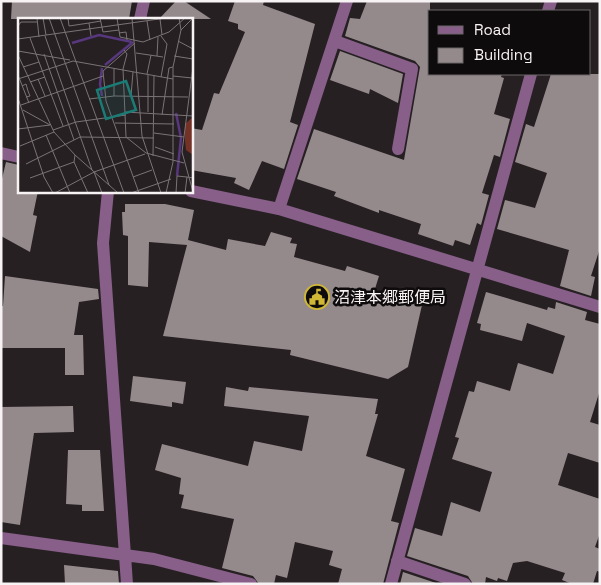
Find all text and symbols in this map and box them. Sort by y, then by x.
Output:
legend [428,10,591,75]
inset map [18,18,192,192]
text: Road [474,20,511,39]
text: Building [474,45,533,64]
public building icon: 沼津本郷郵便局 [304,284,330,310]
place label: 沼津本郷郵便局 [334,287,446,308]

